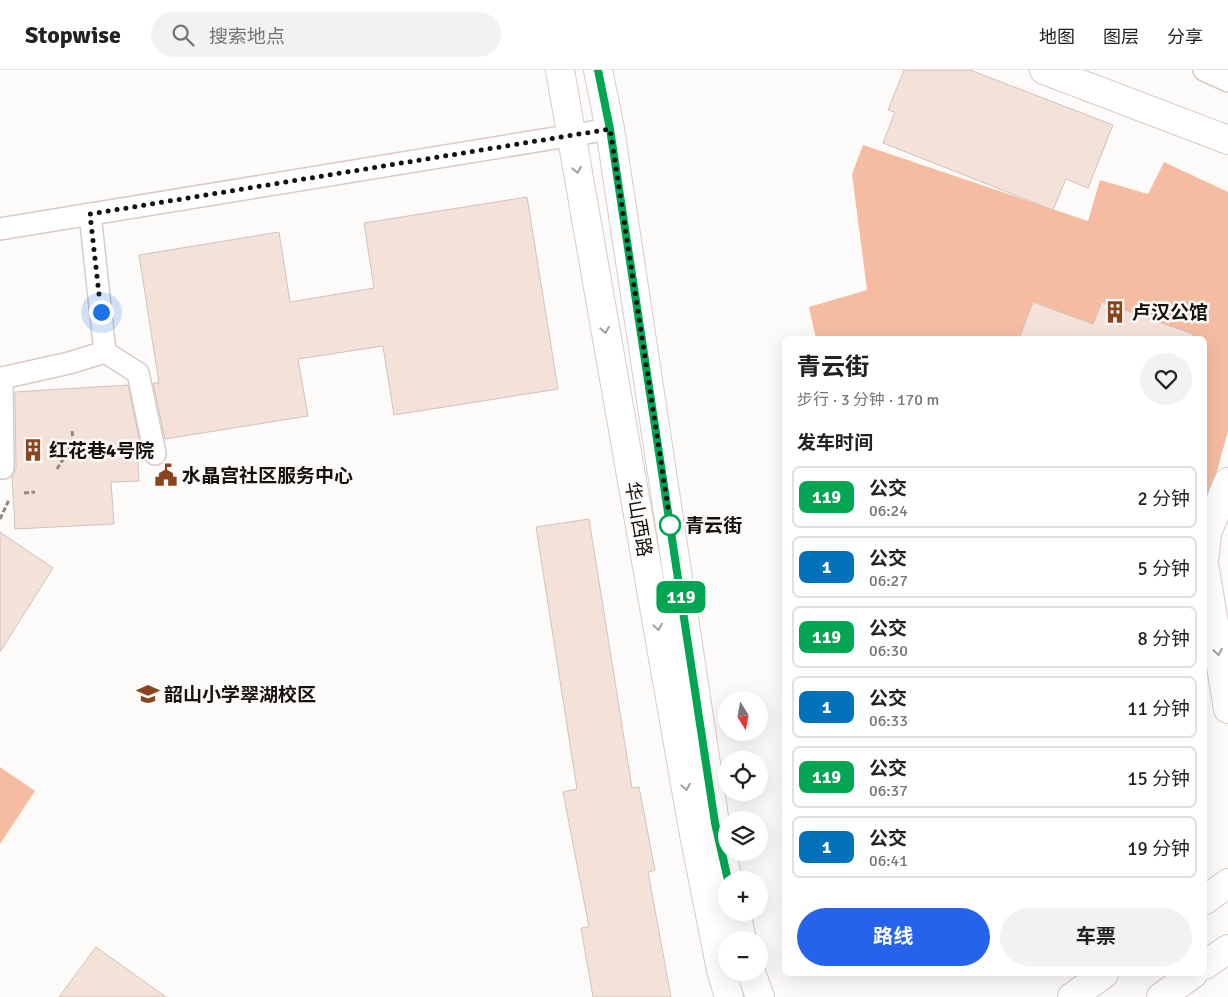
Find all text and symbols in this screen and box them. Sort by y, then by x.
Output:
search box [151,12,501,57]
text: Stopwise [25,20,121,50]
icon: search [169,21,197,49]
text: 搜索地点 [209,25,285,49]
text: 地图 [1039,26,1075,48]
text: 图层 [1103,26,1139,48]
text: 分享 [1167,26,1203,48]
one-way arrow [571,165,581,174]
building icon: 卢汉公馆 [1102,299,1128,325]
your location [89,300,114,325]
place label: 卢汉公馆 [1132,301,1208,325]
one-way arrow [600,325,610,334]
text: 青云街 [797,352,869,382]
button: heart [1140,353,1192,405]
text: 步行 · 3 分钟 · 170 m [797,390,939,410]
text: 发车时间 [797,431,873,455]
building icon: 红花巷4号院 [20,437,46,463]
place label: 红花巷4号院 [49,439,154,463]
public building icon: 水晶宫社区服务中心 [153,462,179,488]
place label: 水晶宫社区服务中心 [182,464,353,488]
text: 公交 [869,477,907,501]
street label: 华山西路 [620,480,656,559]
text: 119 [812,486,841,508]
text: 2 分钟 [1138,487,1190,511]
text: 06:24 [869,501,908,521]
marker: 青云街 [659,514,681,536]
place label: 青云街 [685,514,742,538]
text: 公交 [869,547,907,571]
text: 1 [822,556,831,578]
text: 5 分钟 [1138,557,1190,581]
text: 06:27 [869,571,908,591]
line badge: 119 [652,581,710,613]
text: 119 [666,586,696,608]
text: 公交 [869,617,907,641]
one-way arrow [652,622,662,631]
text: 119 [812,626,841,648]
text: 8 分钟 [1138,627,1190,651]
text: 06:30 [869,641,908,661]
one-way arrow [1212,647,1222,656]
school or university icon: 韶山小学翠湖校区 [135,681,161,707]
place label: 韶山小学翠湖校区 [164,683,316,707]
text: 公交 [869,687,907,711]
north arrow [718,691,768,741]
map controls [718,691,768,981]
text: 1 [822,696,831,718]
text: 11 分钟 [1127,697,1190,721]
text: 06:33 [869,711,908,731]
button: locate [718,751,768,801]
text: 公交 [869,757,907,781]
text: 119 [812,766,841,788]
text: 15 分钟 [1127,767,1190,791]
text: 06:37 [869,781,908,801]
one-way arrow [680,782,690,791]
button: layers [718,811,768,861]
text: 公交 [869,827,907,851]
text: 1 [822,836,831,858]
text: 19 分钟 [1127,837,1190,861]
text: 06:41 [869,851,908,871]
button: + [718,871,768,921]
button: 路线 [797,908,990,966]
button: 车票 [1000,908,1192,966]
button: − [718,931,768,981]

